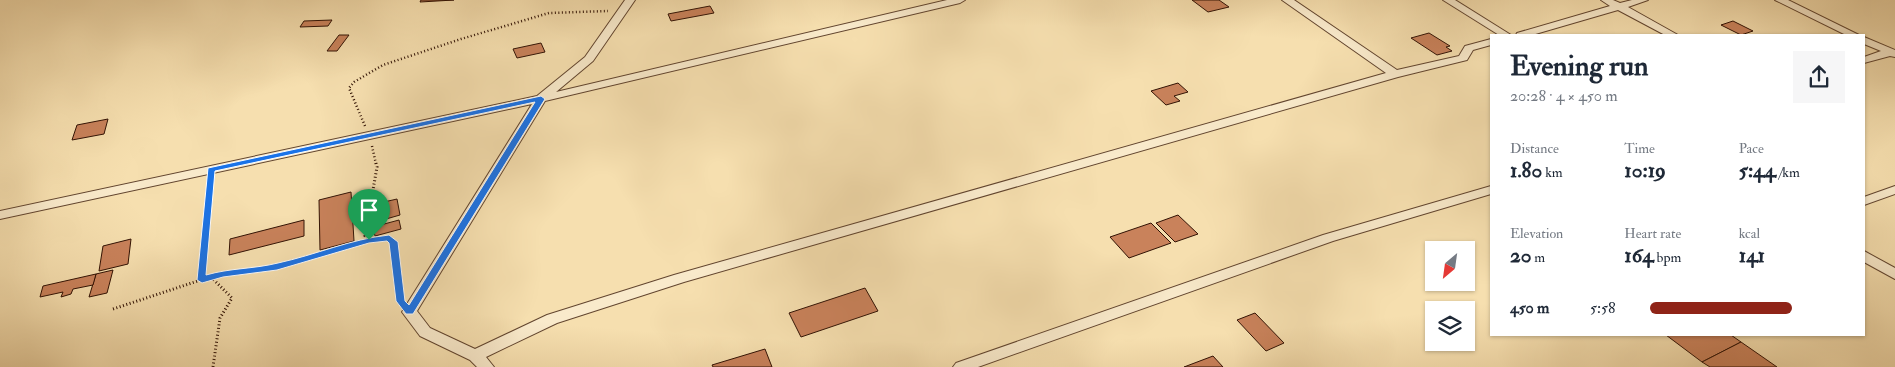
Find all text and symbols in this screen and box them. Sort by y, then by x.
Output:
text: Evening run [1510,49,1648,84]
button: share [1793,51,1845,103]
text: 20:28 · 4 × 450 m [1510,86,1618,106]
text: Distance [1510,140,1559,157]
text: Time [1624,140,1655,157]
text: Pace [1739,140,1764,157]
text: 1.80 [1510,157,1542,184]
text: 10:19 [1624,157,1666,184]
text: 5:44 [1739,157,1776,184]
text: km [1542,164,1563,181]
text: /km [1776,164,1800,181]
pin [348,189,390,240]
icon: arrive [355,196,383,224]
text: Elevation [1510,225,1563,242]
text: Heart rate [1624,225,1681,242]
text: kcal [1739,225,1760,242]
north arrow [1425,241,1475,291]
map controls [1425,241,1475,351]
text: 20 [1510,242,1531,269]
text: 164 [1624,242,1654,269]
text: 141 [1739,242,1765,269]
text: m [1531,249,1545,266]
text: bpm [1654,249,1681,266]
text: 450 m [1510,298,1550,318]
text: 5:58 [1590,298,1616,318]
button: layers [1425,301,1475,351]

